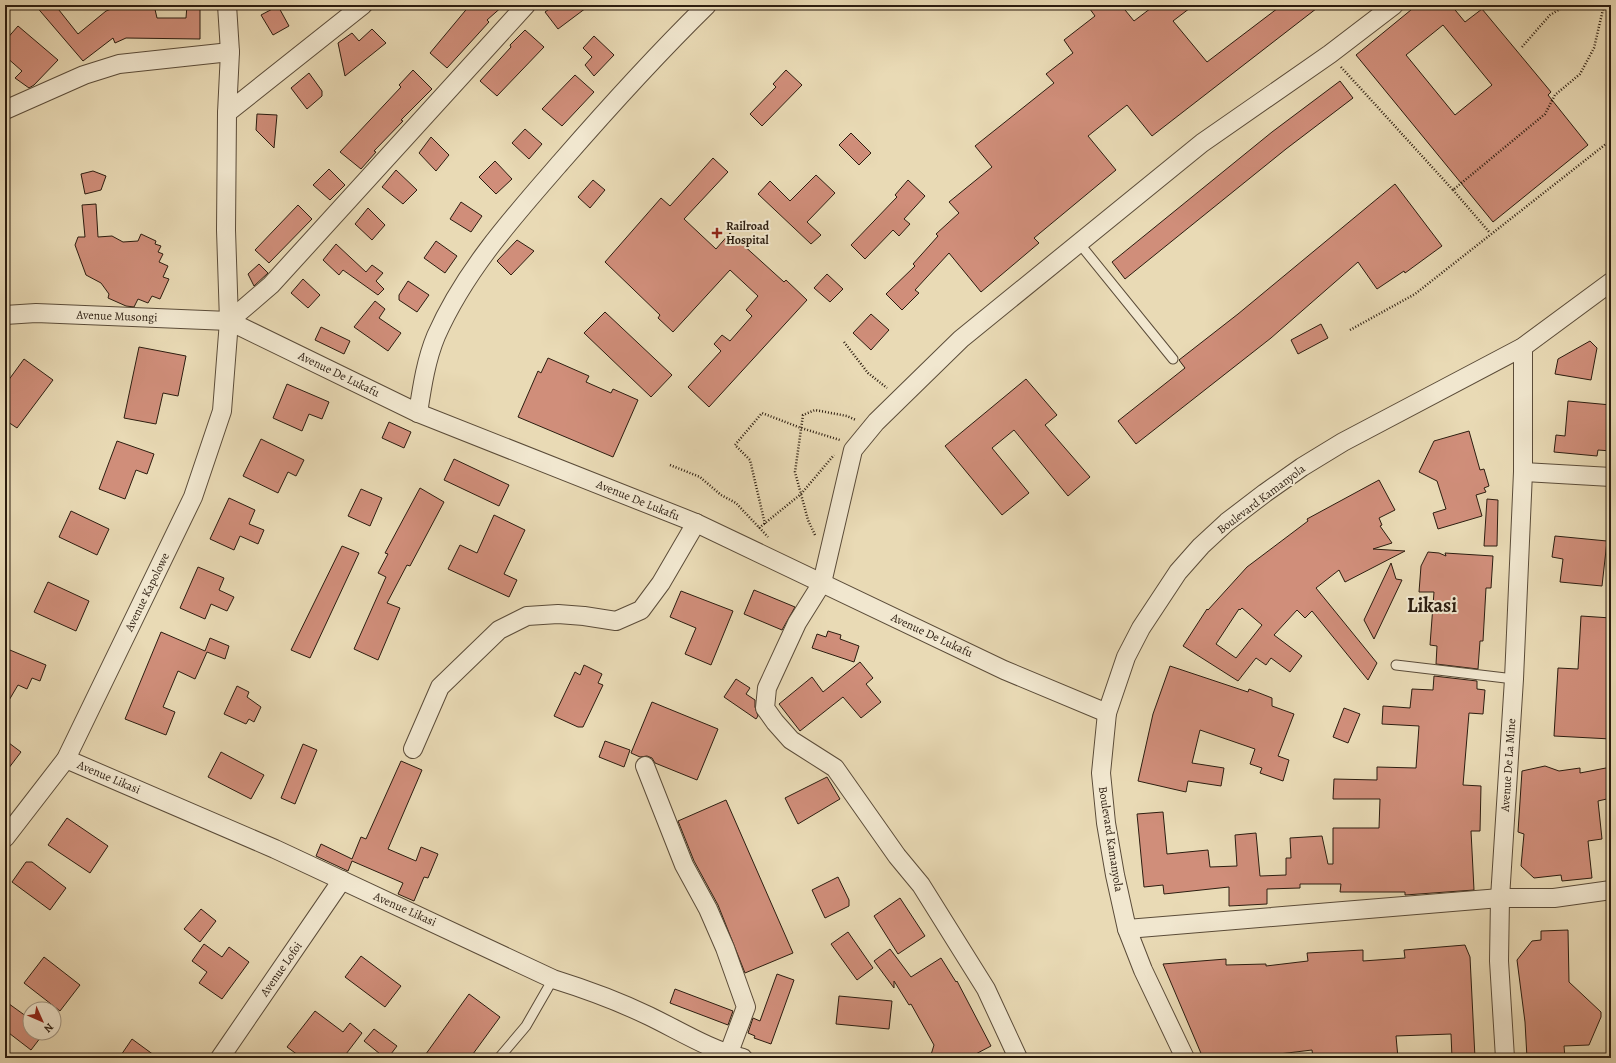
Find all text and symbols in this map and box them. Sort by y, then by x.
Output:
place label: Railroad Hospital [726,218,770,248]
marker: Railroad Hospital [711,227,723,239]
street label: Avenue Musongi [75,307,158,325]
street label: Avenue De Lukafu [295,347,383,401]
street label: Boulevard Kamanyola [1214,460,1309,537]
street label: Avenue De Lukafu [593,476,683,524]
street label: Avenue Kapolowe [121,550,173,635]
district label: Likasi [1407,592,1457,619]
street label: Avenue De Lukafu [888,609,976,661]
street label: Avenue De La Mine [1497,718,1519,813]
street label: Avenue Likasi [74,756,143,797]
street label: Boulevard Kamanyola [1095,785,1127,893]
street label: Avenue Likasi [370,888,439,930]
street label: Avenue Lofoi [256,938,306,1000]
north arrow [22,1001,62,1041]
text: N [41,1020,57,1036]

